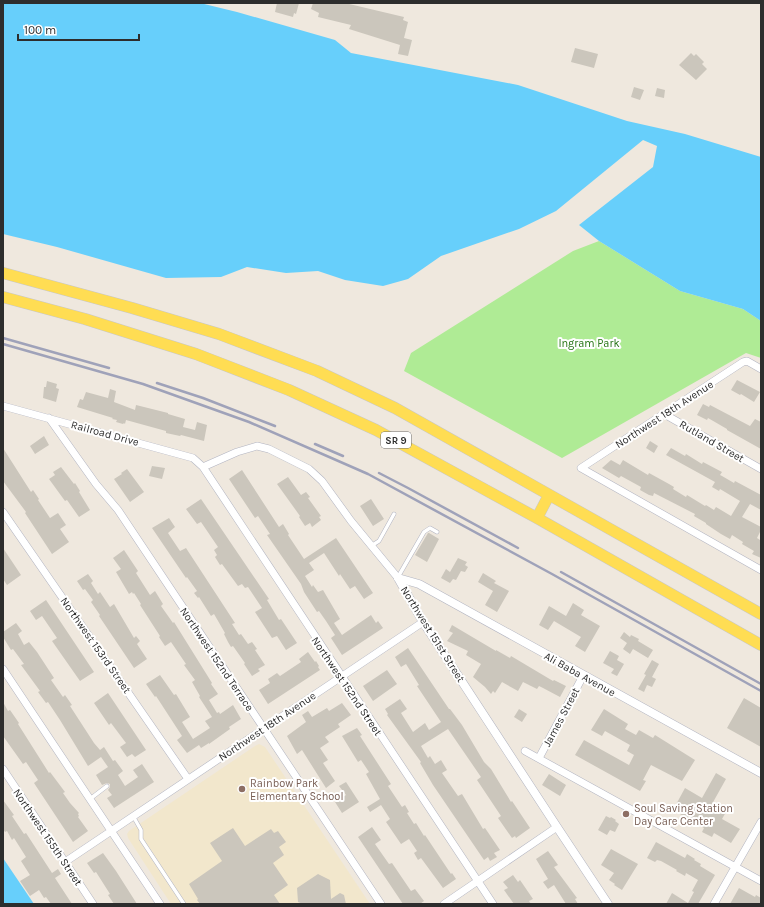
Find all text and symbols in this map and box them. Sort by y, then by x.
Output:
scale bar [18,16,139,42]
text: 100 m [24,23,56,37]
park label: Ingram Park [558,337,620,350]
street label: Northwest 18th Avenue [613,378,716,451]
street label: Railroad Drive [69,418,141,449]
street label: Rutland Street [677,418,746,465]
road number: SR 9 [381,432,411,448]
street label: Northwest 151st Street [398,584,467,685]
street label: Northwest 153rd Street [58,595,134,696]
street label: Northwest 152nd Terrace [177,605,256,714]
street label: Northwest 152nd Street [309,634,385,738]
street label: Ali Baba Avenue [542,649,618,700]
street label: James Street [540,685,582,749]
street label: Northwest 18th Avenue [216,689,319,764]
place label: Rainbow Park Elementary School [250,777,343,803]
marker: Rainbow Park Elementary School [237,784,247,794]
street label: Northwest 155th Street [10,786,85,888]
place label: Soul Saving Station Day Care Center [634,802,733,828]
marker: Soul Saving Station Day Care Center [621,809,631,819]

